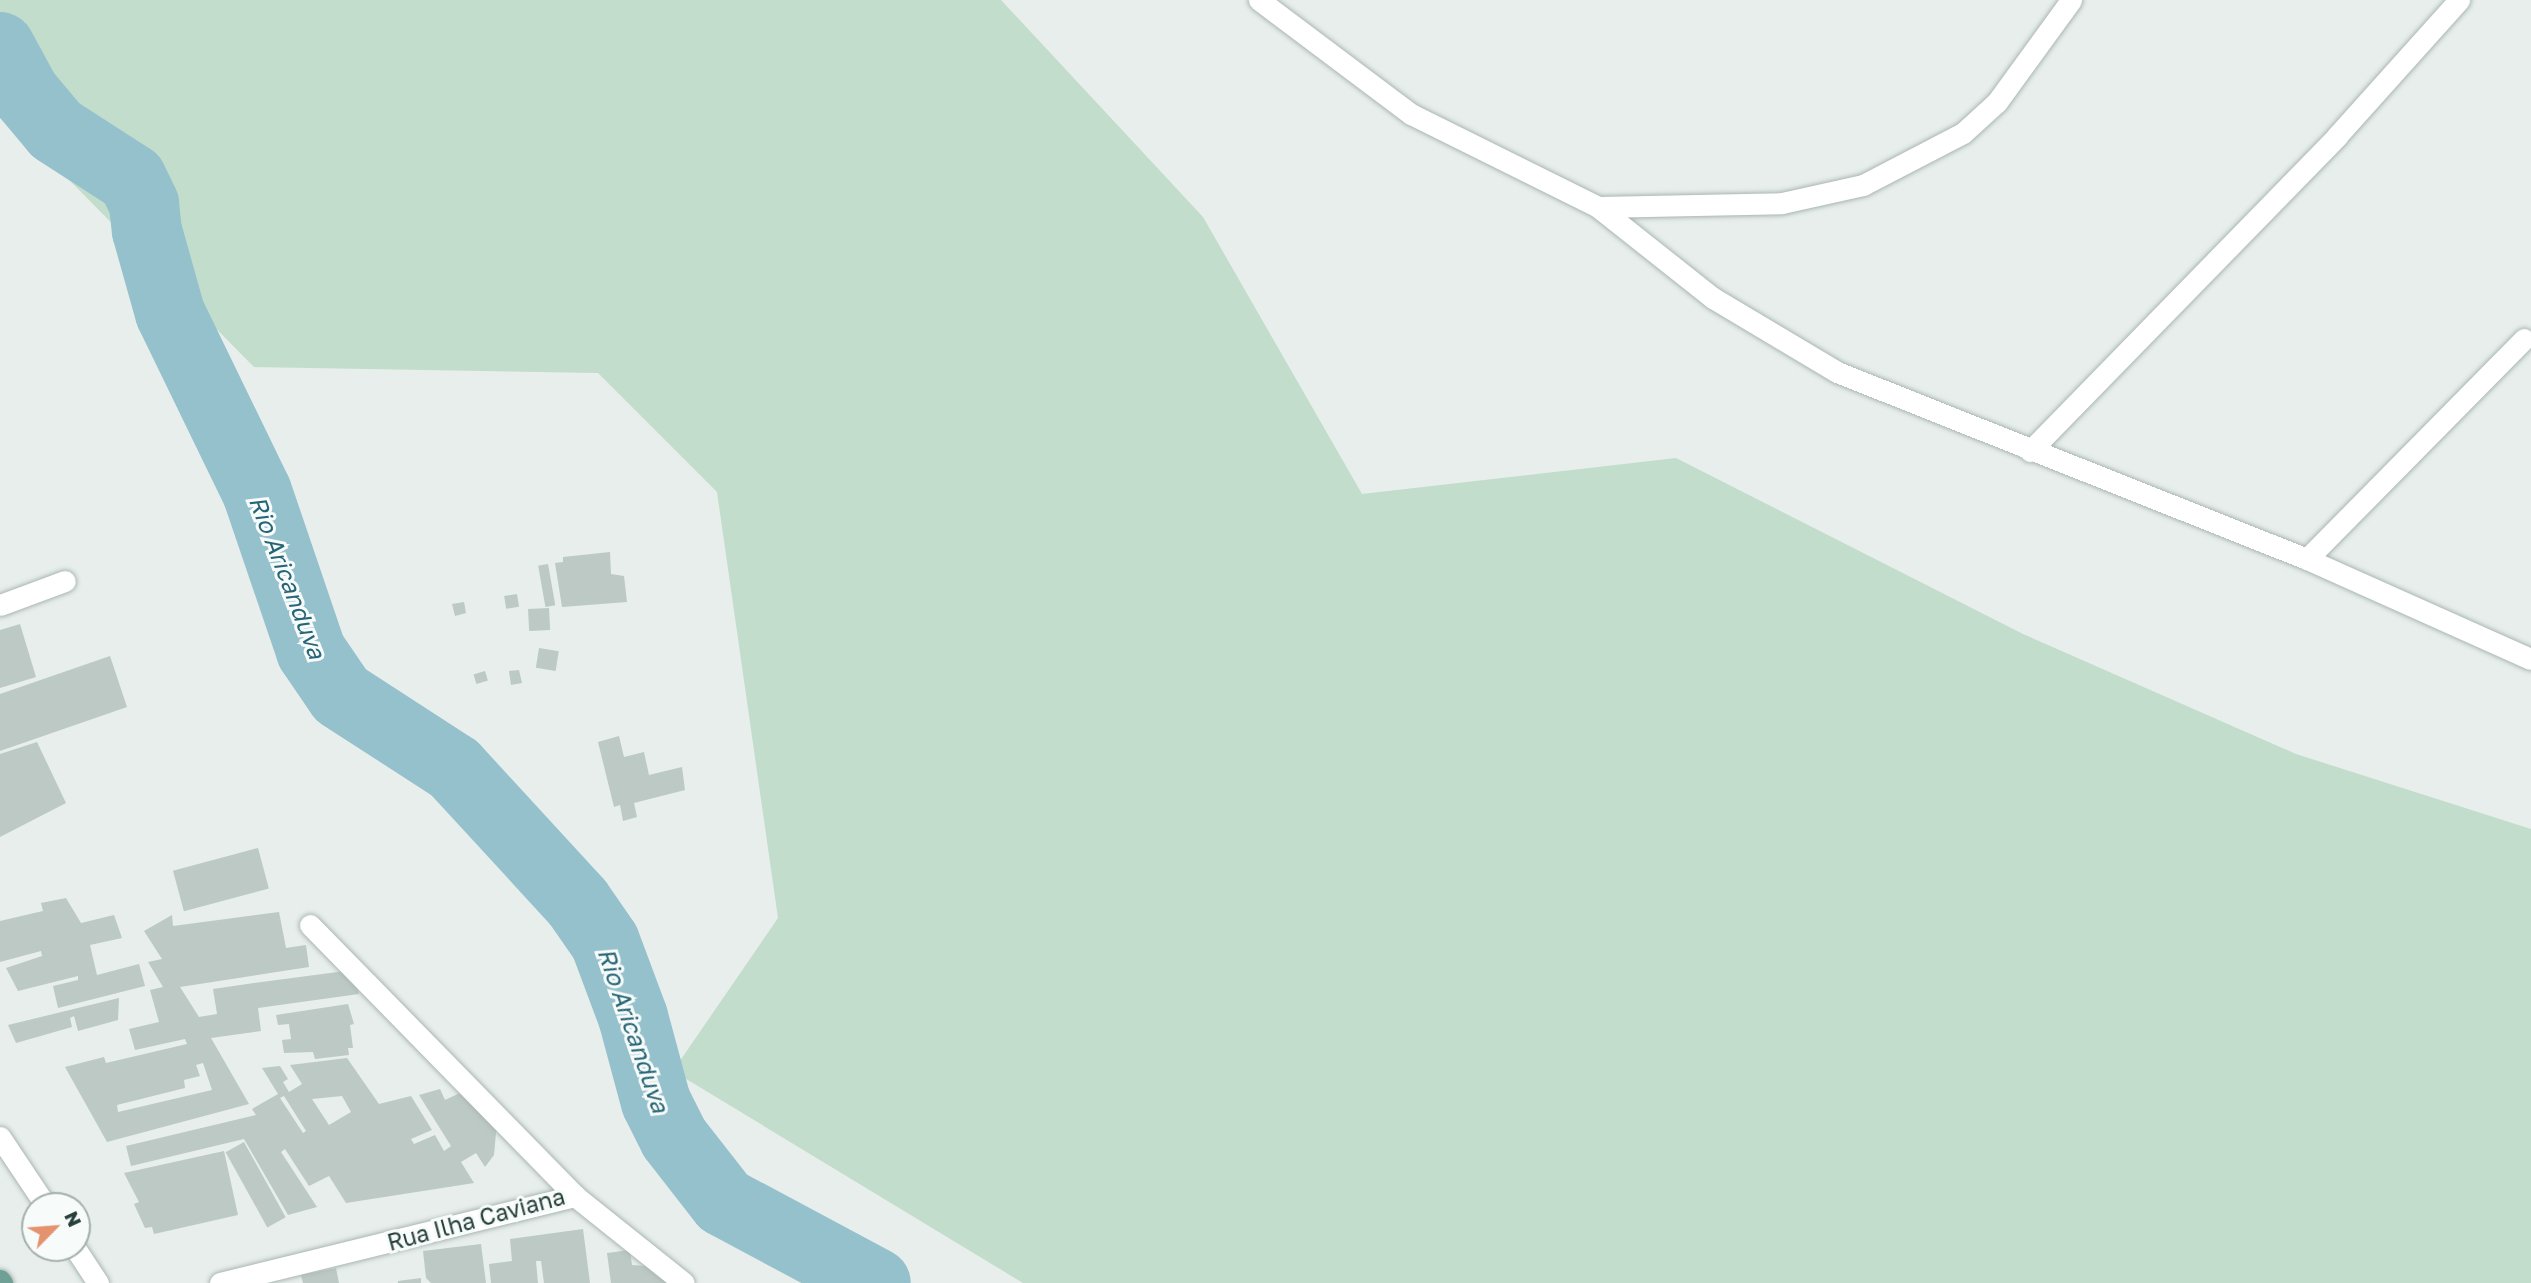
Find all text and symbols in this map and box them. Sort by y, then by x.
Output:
water label: Rio Aricanduva [244,492,332,662]
water label: Rio Aricanduva [592,944,676,1116]
street label: Rua Ilha Caviana [384,1182,568,1256]
north arrow [21,1192,91,1262]
text: N [60,1207,87,1230]

